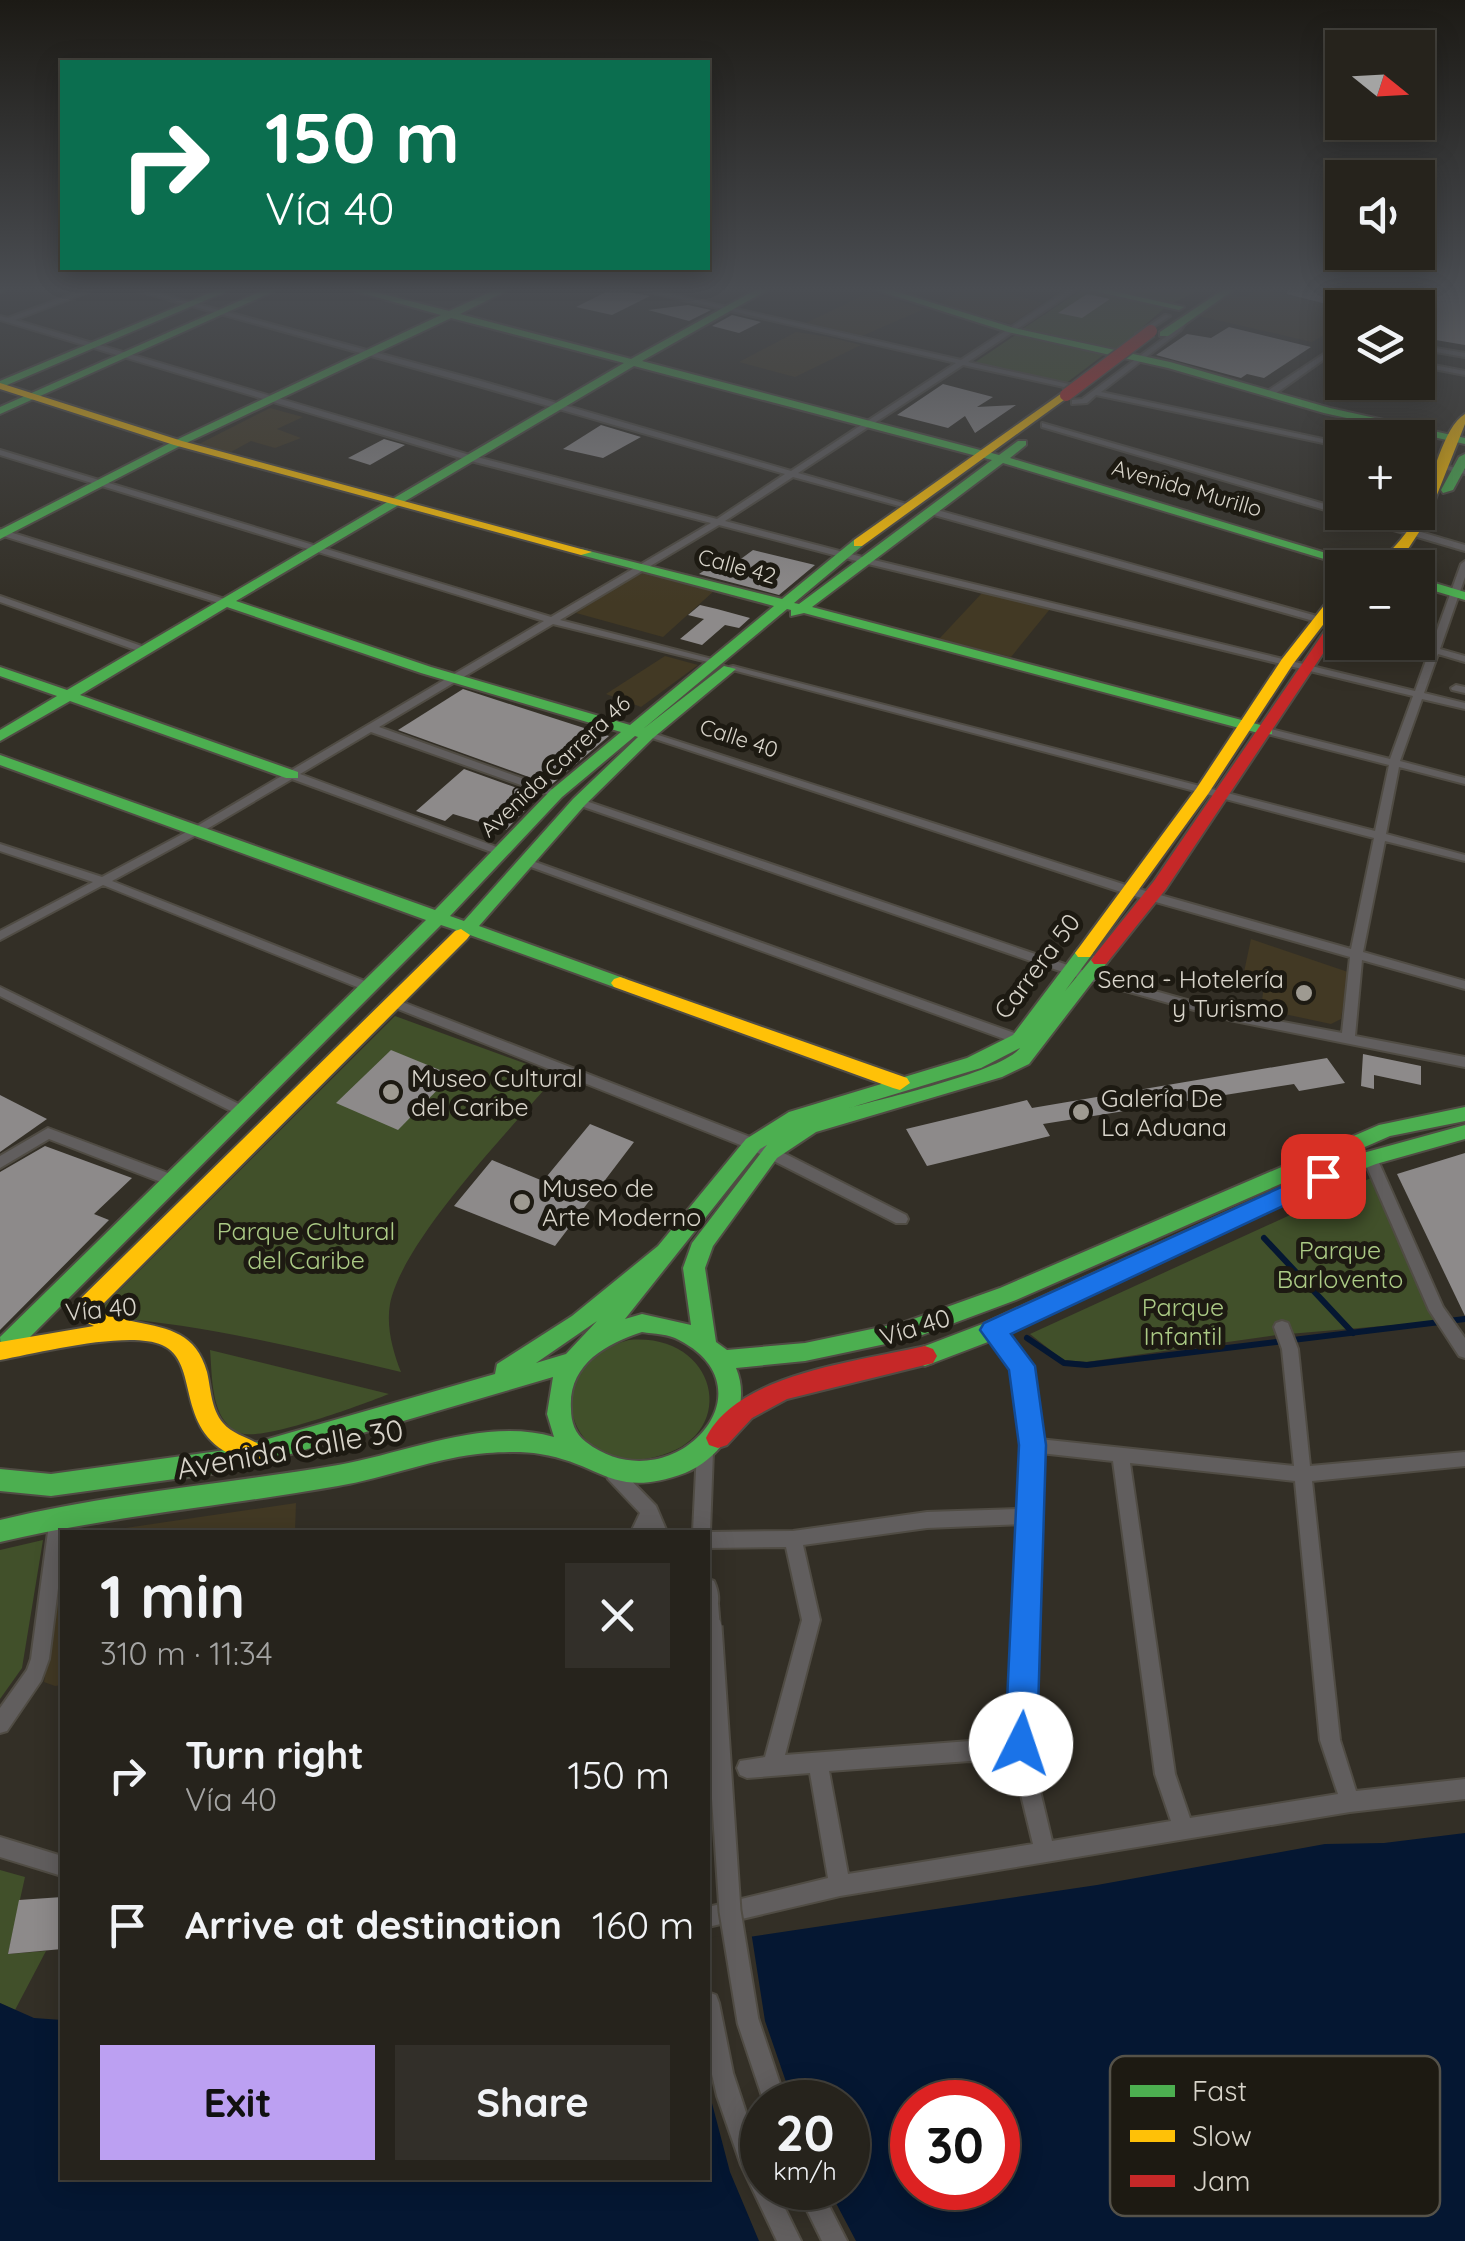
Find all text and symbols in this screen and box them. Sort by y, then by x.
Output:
north arrow [1325,30,1435,140]
map controls [1325,30,1435,660]
text: 150 m [265,93,460,181]
icon: right [100,100,230,230]
button: sound [1325,160,1435,270]
text: Vía 40 [265,180,395,236]
button: layers [1325,290,1435,400]
button: + [1325,420,1435,530]
street label: Avenida Murillo [1109,453,1265,523]
street label: Calle 42 [695,542,779,590]
button: − [1325,550,1435,660]
street label: Avenida Carrera 46 [474,689,636,843]
street label: Calle 40 [696,712,782,764]
street label: Carrera 50 [987,907,1086,1025]
place label: Sena - Hotelería y Turismo [1097,963,1284,1023]
marker: Sena - Hotelería y Turismo [1293,982,1315,1004]
place label: Museo Cultural del Caribe [411,1062,583,1122]
marker: Museo Cultural del Caribe [380,1081,402,1103]
place label: Galería De La Aduana [1101,1082,1227,1142]
marker: Galería De La Aduana [1070,1101,1092,1123]
pin [1281,1134,1366,1219]
icon: arrive [1296,1149,1351,1204]
place label: Museo de Arte Moderno [542,1172,701,1232]
marker: Museo de Arte Moderno [511,1191,533,1213]
park label: Parque Cultural del Caribe [217,1215,395,1275]
park label: Parque Barlovento [1277,1234,1403,1294]
street label: Vía 40 [64,1290,138,1327]
park label: Parque Infantil [1142,1291,1224,1351]
street label: Vía 40 [876,1301,954,1352]
street label: Avenida Calle 30 [174,1410,406,1488]
text: 1 min [100,1558,245,1633]
button: close [565,1563,670,1668]
text: 310 m · 11:34 [100,1633,273,1673]
position arrow [969,1692,1073,1796]
text: Turn right [185,1731,364,1779]
icon: right [100,1748,155,1803]
text: 150 m [568,1751,670,1799]
text: Vía 40 [185,1779,277,1819]
icon: arrive [100,1898,155,1953]
text: Arrive at destination [185,1901,562,1949]
text: 160 m [592,1901,694,1949]
button: Exit [100,2045,375,2160]
button: Share [395,2045,670,2160]
legend [1110,2056,1440,2216]
text: Fast [1192,2073,1247,2108]
speed limit sign: 30 [890,2080,1020,2210]
text: 20 [775,2101,835,2164]
text: Slow [1192,2118,1252,2153]
text: km/h [773,2155,837,2186]
text: Jam [1192,2163,1251,2198]

